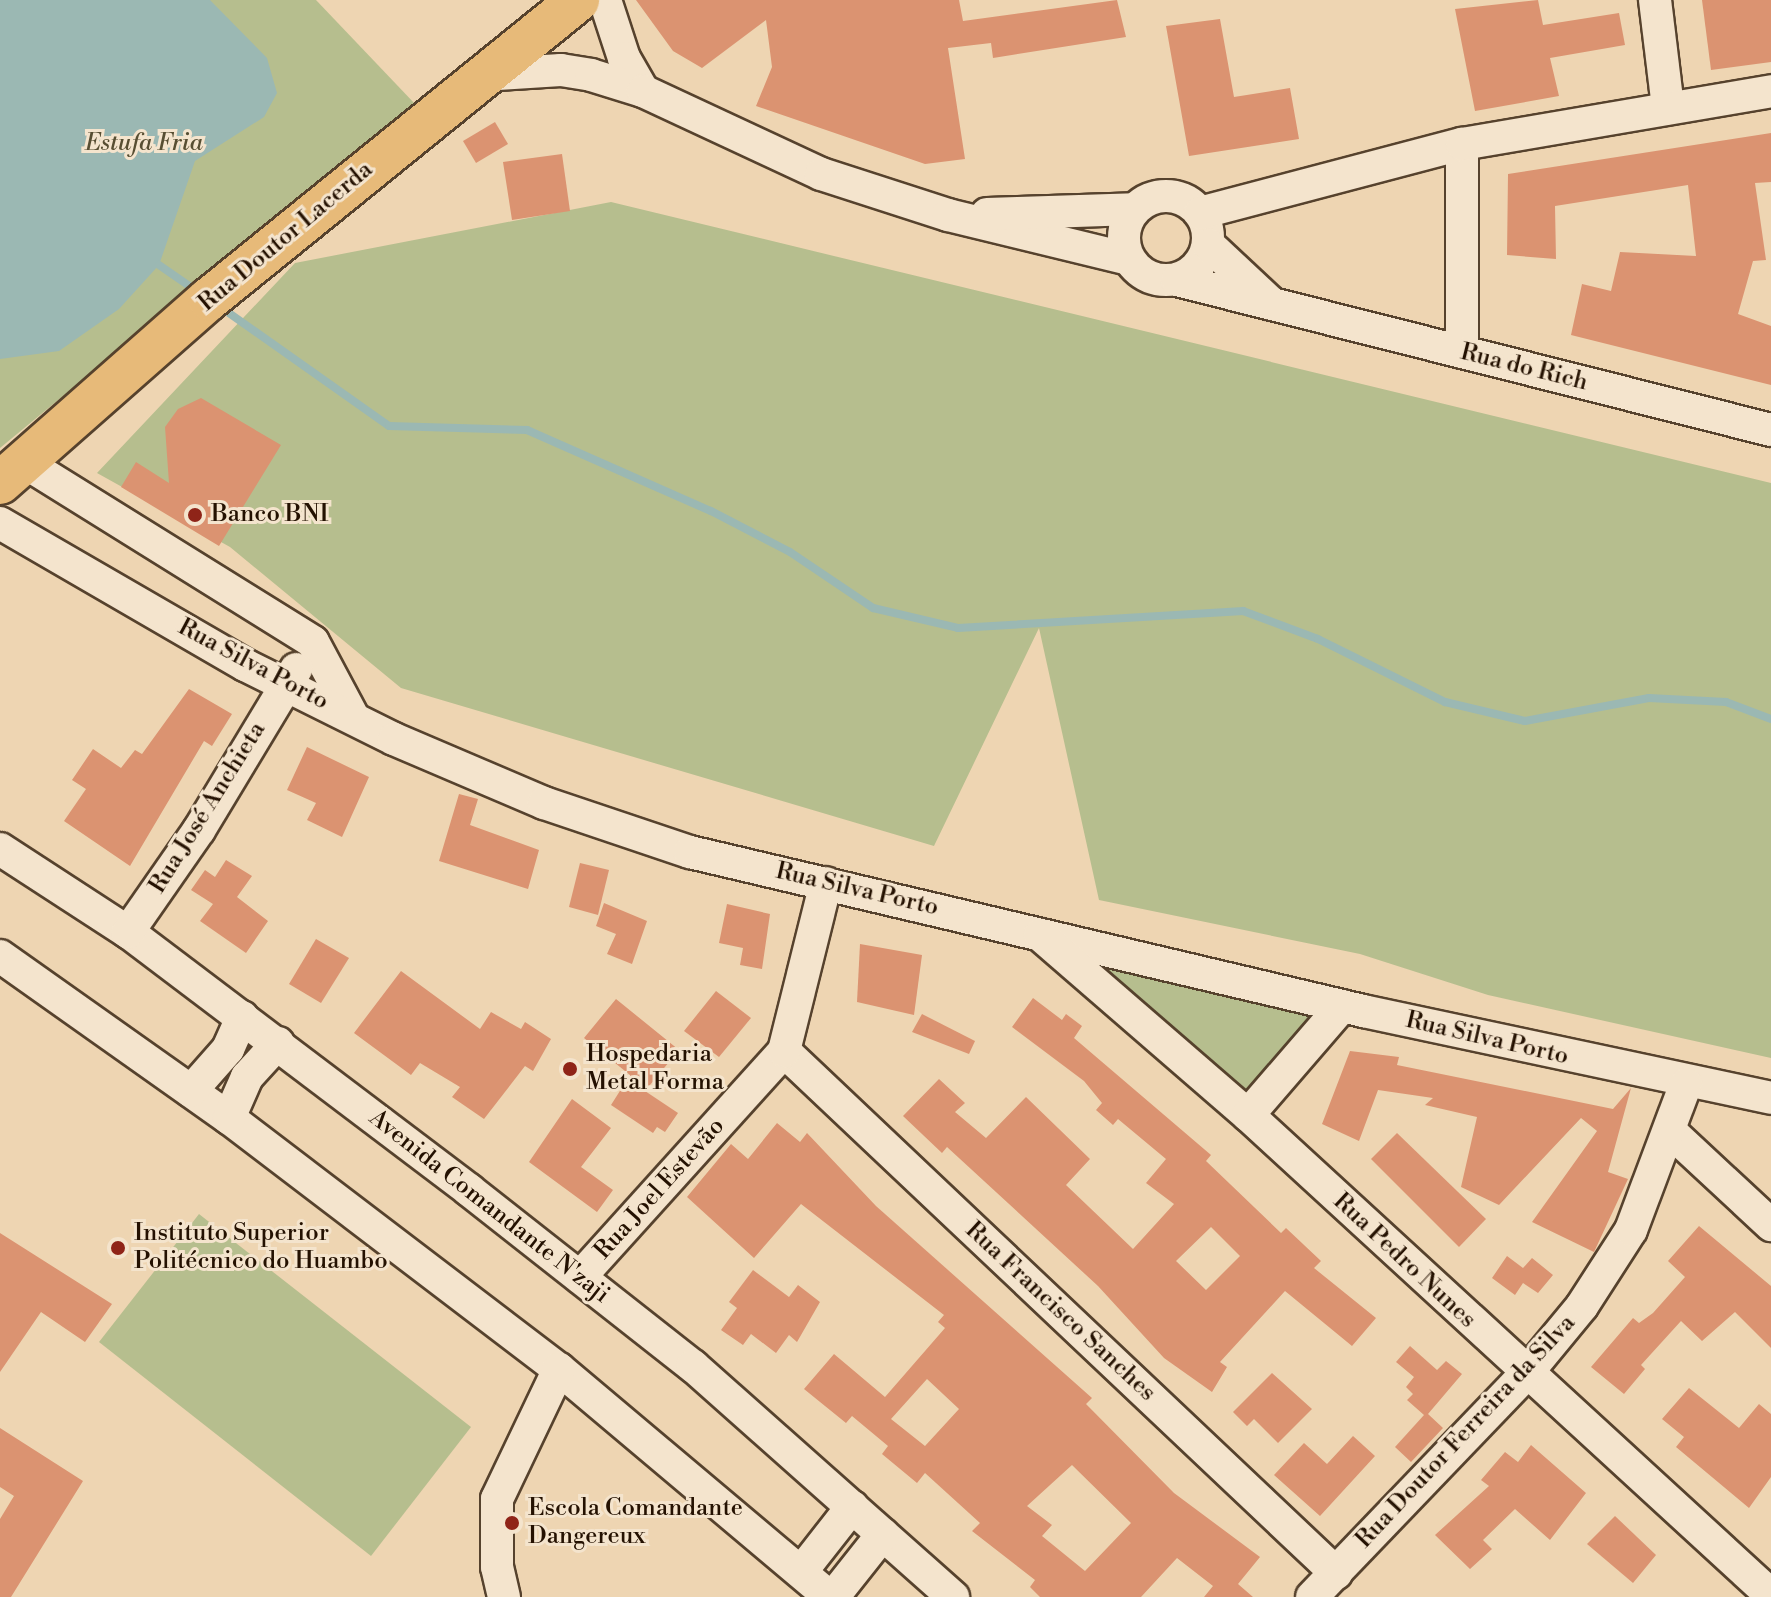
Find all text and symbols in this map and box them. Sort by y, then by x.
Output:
park label: Estufa Fria [85,130,203,158]
street label: Rua Doutor Lacerda [193,156,379,318]
street label: Rua do Rich [1457,338,1591,398]
place label: Banco BNI [211,501,329,529]
marker: Banco BNI [186,506,204,524]
street label: Rua Silva Porto [173,613,333,717]
street label: Rua José Anchieta [144,717,272,899]
street label: Rua Silva Porto [773,857,941,923]
street label: Rua Silva Porto [1403,1006,1571,1072]
place label: Hospedaria Metal Forma [586,1041,724,1097]
marker: Hospedaria Metal Forma [561,1060,579,1078]
street label: Avenida Comandante N'zaji [363,1104,615,1310]
street label: Rua Joel Estevão [589,1112,731,1266]
street label: Rua Pedro Nunes [1327,1187,1481,1335]
street label: Rua Francisco Sanches [959,1216,1161,1408]
place label: Instituto Superior Politécnico do Huambo [134,1220,388,1276]
marker: Instituto Superior Politécnico do Huambo [109,1239,127,1257]
street label: Rua Doutor Ferreira da Silva [1350,1309,1582,1555]
place label: Escola Comandante Dangereux [528,1495,743,1551]
marker: Escola Comandante Dangereux [503,1514,521,1532]

